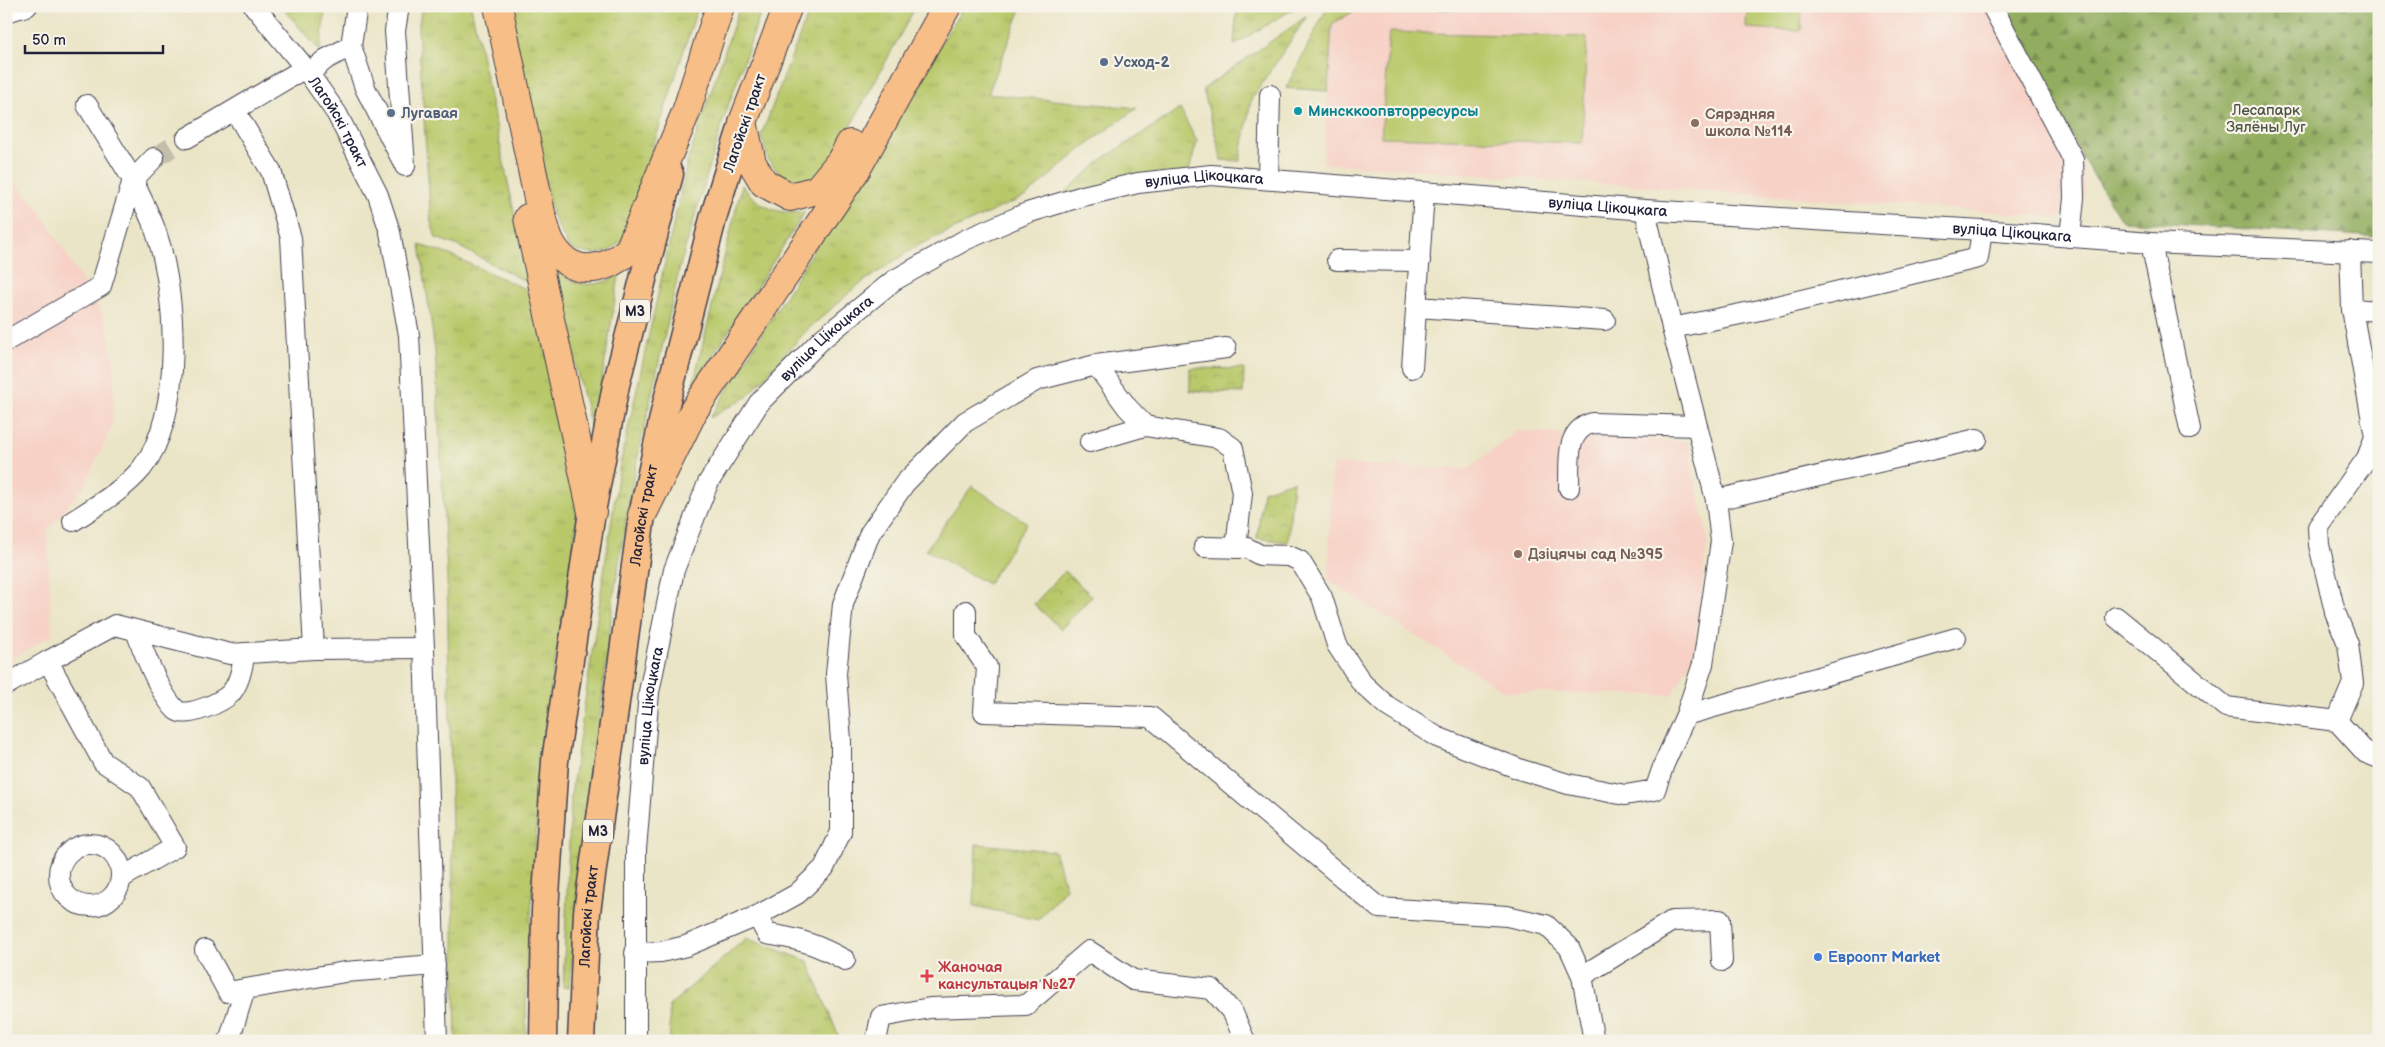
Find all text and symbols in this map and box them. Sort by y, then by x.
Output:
scale bar [25,22,162,54]
text: 50 m [32,31,66,50]
place label: Усход-2 [1114,53,1169,72]
marker: Усход-2 [1098,56,1110,68]
street label: Лагойскі тракт [719,71,771,176]
street label: Лагойскі тракт [304,72,372,171]
park label: Лесапарк Зялёны Луг [2226,101,2306,137]
place label: Минсккоопвторресурсы [1308,102,1478,121]
place label: Лугавая [400,104,458,123]
marker: Минсккоопвторресурсы [1292,105,1304,117]
place label: Сярэдняя школа №114 [1705,105,1793,141]
marker: Лугавая [385,107,397,119]
marker: Сярэдняя школа №114 [1689,117,1701,129]
street label: вуліца Цікоцкага [1144,165,1265,192]
street label: вуліца Цікоцкага [1548,193,1668,221]
street label: вуліца Цікоцкага [1952,219,2072,246]
street label: вуліца Цікоцкага [776,291,877,385]
road number: М3 [620,300,650,322]
street label: Лагойскі тракт [625,463,662,568]
place label: Дзіцячы сад №395 [1528,545,1663,564]
marker: Дзіцячы сад №395 [1512,548,1524,560]
street label: вуліца Цікоцкага [634,645,668,766]
road number: М3 [583,819,613,842]
street label: Лагойскі тракт [575,864,603,969]
place label: Евроопт Market [1828,948,1940,967]
marker: Евроопт Market [1812,951,1824,963]
place label: Жаночая кансультацыя №27 [938,958,1076,994]
marker: Жаночая кансультацыя №27 [920,969,934,983]

